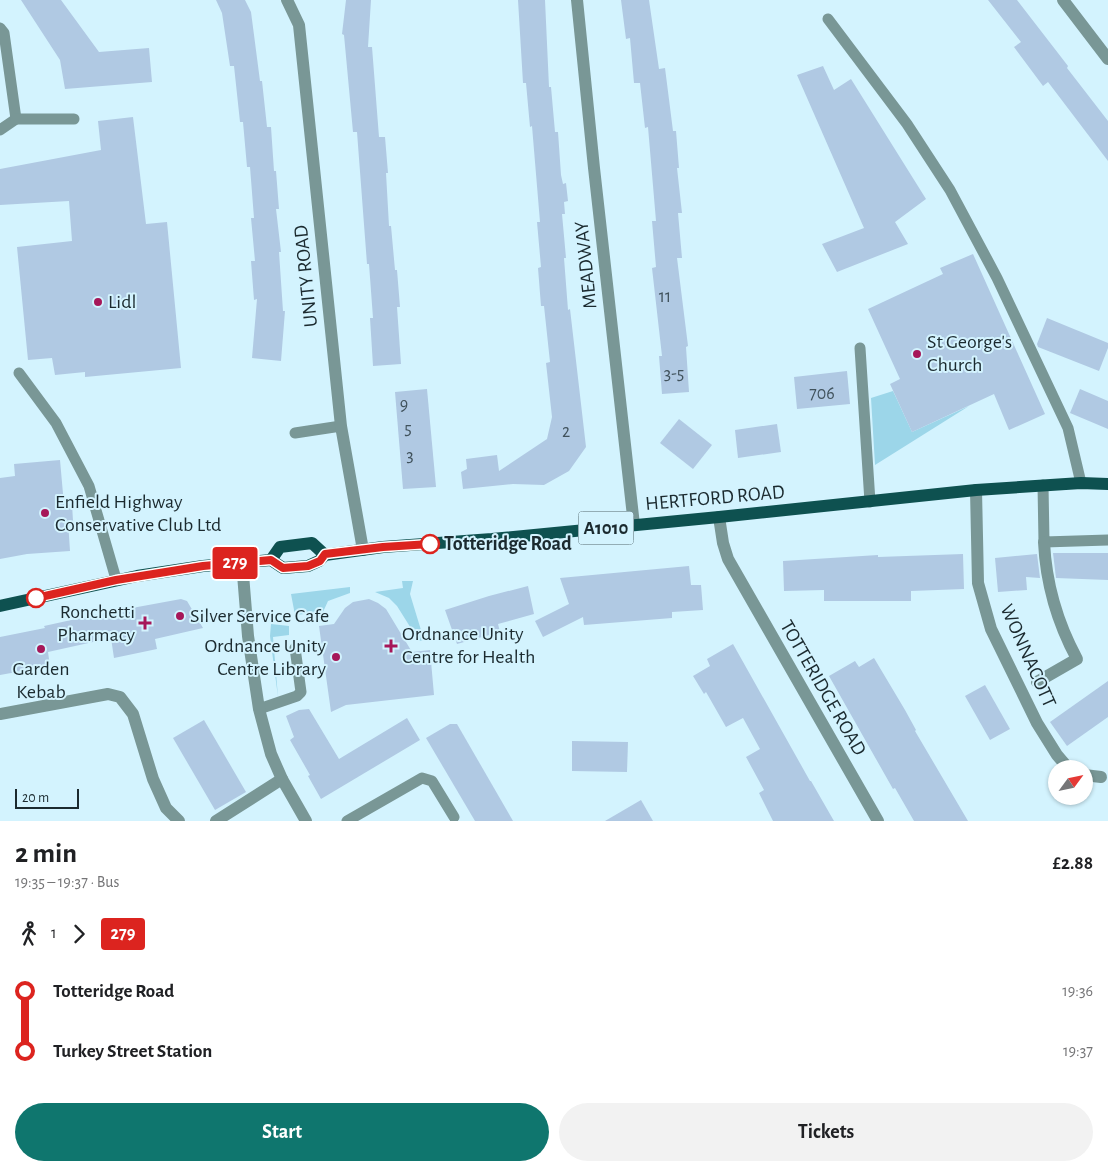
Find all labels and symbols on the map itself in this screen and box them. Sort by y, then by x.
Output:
street label: MEADWAY [571,220,601,310]
street label: UNITY ROAD [291,224,321,328]
house number: 11 [659,288,671,306]
place label: Lidl [108,292,136,312]
marker: Lidl [92,296,104,308]
place label: St George's Church [927,332,1012,375]
marker: St George's Church [911,348,923,360]
house number: 3-5 [664,365,684,383]
house number: 706 [809,385,835,403]
house number: 9 [400,396,408,414]
house number: 5 [404,420,412,438]
house number: 2 [562,423,570,441]
house number: 3 [406,447,414,465]
street label: HERTFORD ROAD [644,482,786,514]
place label: Enfield Highway Conservative Club Ltd [55,492,221,535]
marker: Enfield Highway Conservative Club Ltd [39,507,51,519]
road number: A1010 [578,512,634,544]
marker: Totteridge Road [420,534,440,554]
place label: Totteridge Road [444,534,572,554]
line badge: 279 [206,547,264,579]
unlabelled marker [26,588,46,608]
street label: WONNACOTT [996,601,1060,711]
place label: Ronchetti Pharmacy [57,602,135,645]
place label: Silver Service Cafe [190,606,329,626]
marker: Silver Service Cafe [174,610,186,622]
marker: Ronchetti Pharmacy [139,617,151,629]
street label: TOTTERIDGE ROAD [776,617,870,759]
place label: Ordnance Unity Centre for Health [402,624,535,667]
place label: Ordnance Unity Centre Library [204,636,326,679]
marker: Ordnance Unity Centre for Health [384,639,398,653]
marker: Garden Kebab [35,643,47,655]
marker: Ordnance Unity Centre Library [330,651,342,663]
place label: Garden Kebab [12,659,70,702]
north arrow [1048,760,1092,805]
scale bar [15,786,79,809]

